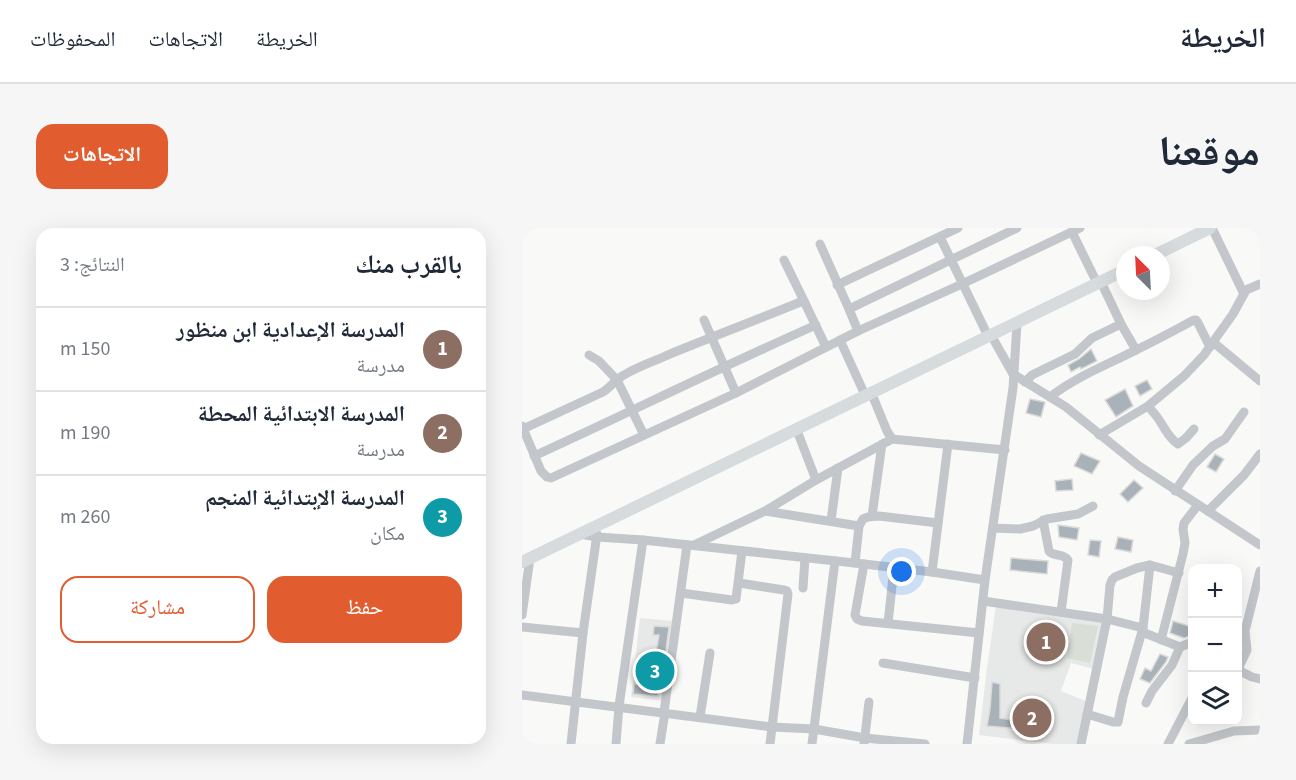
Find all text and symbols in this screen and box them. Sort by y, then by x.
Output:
text: الخريطة [1180,18,1266,58]
text: المحفوظات [30,24,115,54]
text: الاتجاهات [148,24,223,54]
text: الخريطة [256,24,318,54]
text: موقعنا [1159,122,1260,182]
button: الاتجاهات [36,124,168,189]
text: بالقرب منك [355,246,462,283]
north arrow [1116,246,1170,300]
text: النتائج: 3 [60,251,125,279]
text: المدرسة الإعدادية ابن منظور [176,314,405,346]
text: 150 m [60,335,110,363]
text: 1 [437,335,448,363]
text: مدرسة [356,352,405,380]
text: المدرسة الابتدائية المحطة [198,398,405,430]
text: 190 m [60,419,110,447]
text: 2 [437,419,448,447]
text: مدرسة [356,436,405,464]
text: المدرسة الإبتدائية المنجم [205,482,405,514]
text: 260 m [60,503,110,531]
text: 3 [437,503,448,531]
text: مكان [370,520,405,548]
your location [887,557,916,586]
map controls [1188,564,1242,726]
button: + [1188,564,1242,618]
button: مشاركة [60,576,255,643]
button: حفظ [267,576,462,643]
button: − [1188,618,1242,672]
pin: 1 [1026,620,1066,664]
pin: 3 [636,648,674,694]
button: layers [1188,672,1242,726]
pin: 2 [1012,696,1052,740]

